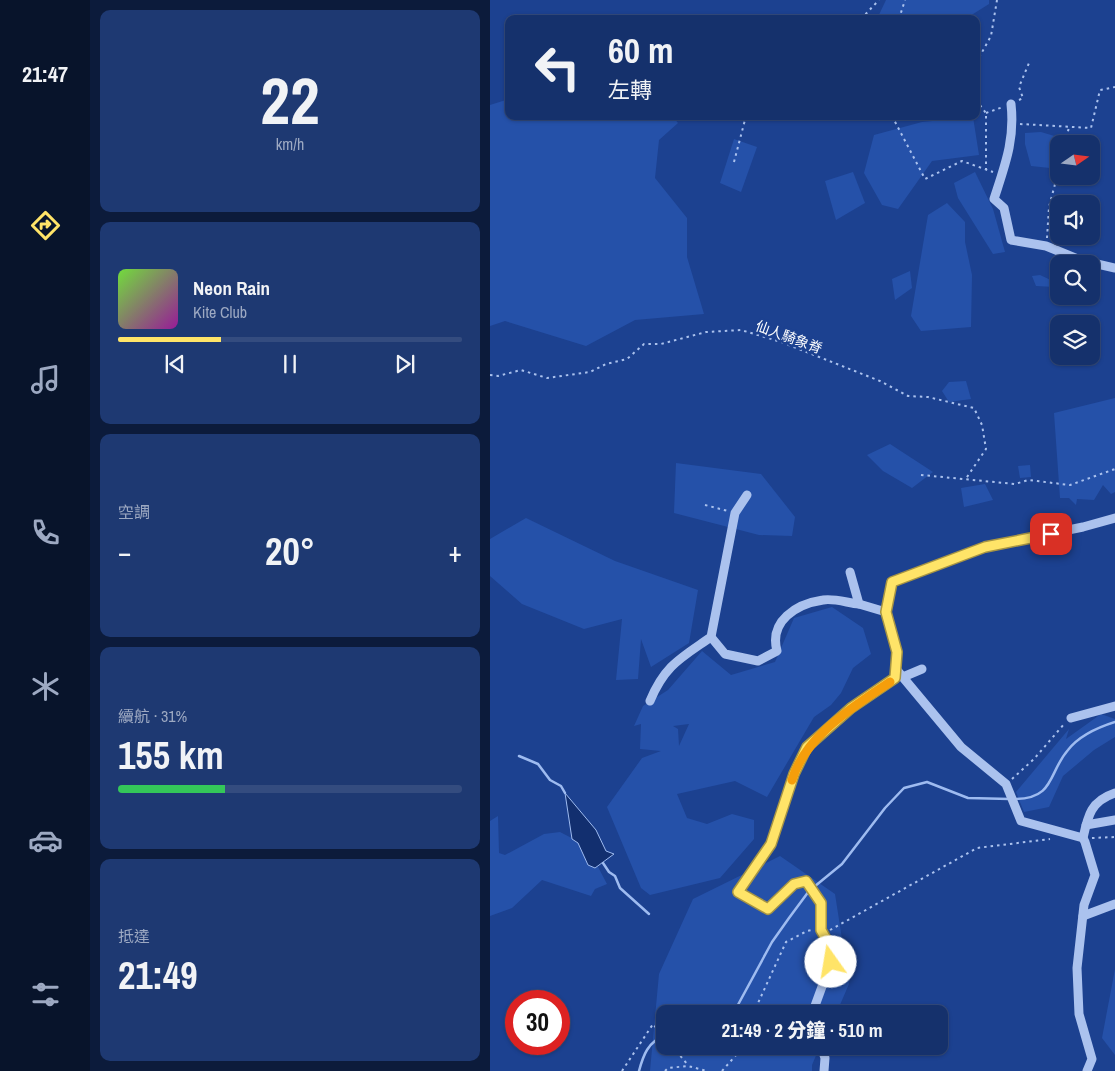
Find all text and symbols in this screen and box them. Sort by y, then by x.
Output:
text: 60 m [608,27,673,74]
icon: left [525,35,590,100]
text: 22 [260,57,320,144]
text: 21:47 [22,59,68,89]
text: 左轉 [608,75,652,105]
text: km/h [276,133,304,155]
north arrow [1050,135,1100,185]
map controls [1050,135,1100,365]
button: sound [1050,195,1100,245]
icon: directions [28,208,63,243]
button: search [1050,255,1100,305]
text: Neon Rain [193,275,270,301]
text: Kite Club [193,301,247,323]
button: layers [1050,315,1100,365]
street label: 仙人騎象脊 [753,317,825,357]
icon: previous [161,350,189,378]
icon: pause [276,350,304,378]
icon: next [391,350,419,378]
icon: music [28,362,63,397]
text: 空調 [118,501,150,523]
pin [1030,513,1072,555]
icon: phone [28,515,63,550]
icon: arrive [1037,520,1065,548]
text: 20° [265,526,315,577]
text: − [118,533,131,571]
text: + [449,533,462,571]
icon: climate [28,669,63,704]
text: 續航 · 31% [118,705,187,727]
text: 155 km [118,730,224,781]
icon: car [28,823,63,858]
text: 抵達 [118,925,150,947]
position arrow [804,935,856,987]
text: 21:49 [118,950,198,1001]
icon: filters [28,977,63,1012]
speed limit sign: 30 [505,990,570,1055]
text: 21:49 · 2 分鐘 · 510 m [721,1017,883,1043]

